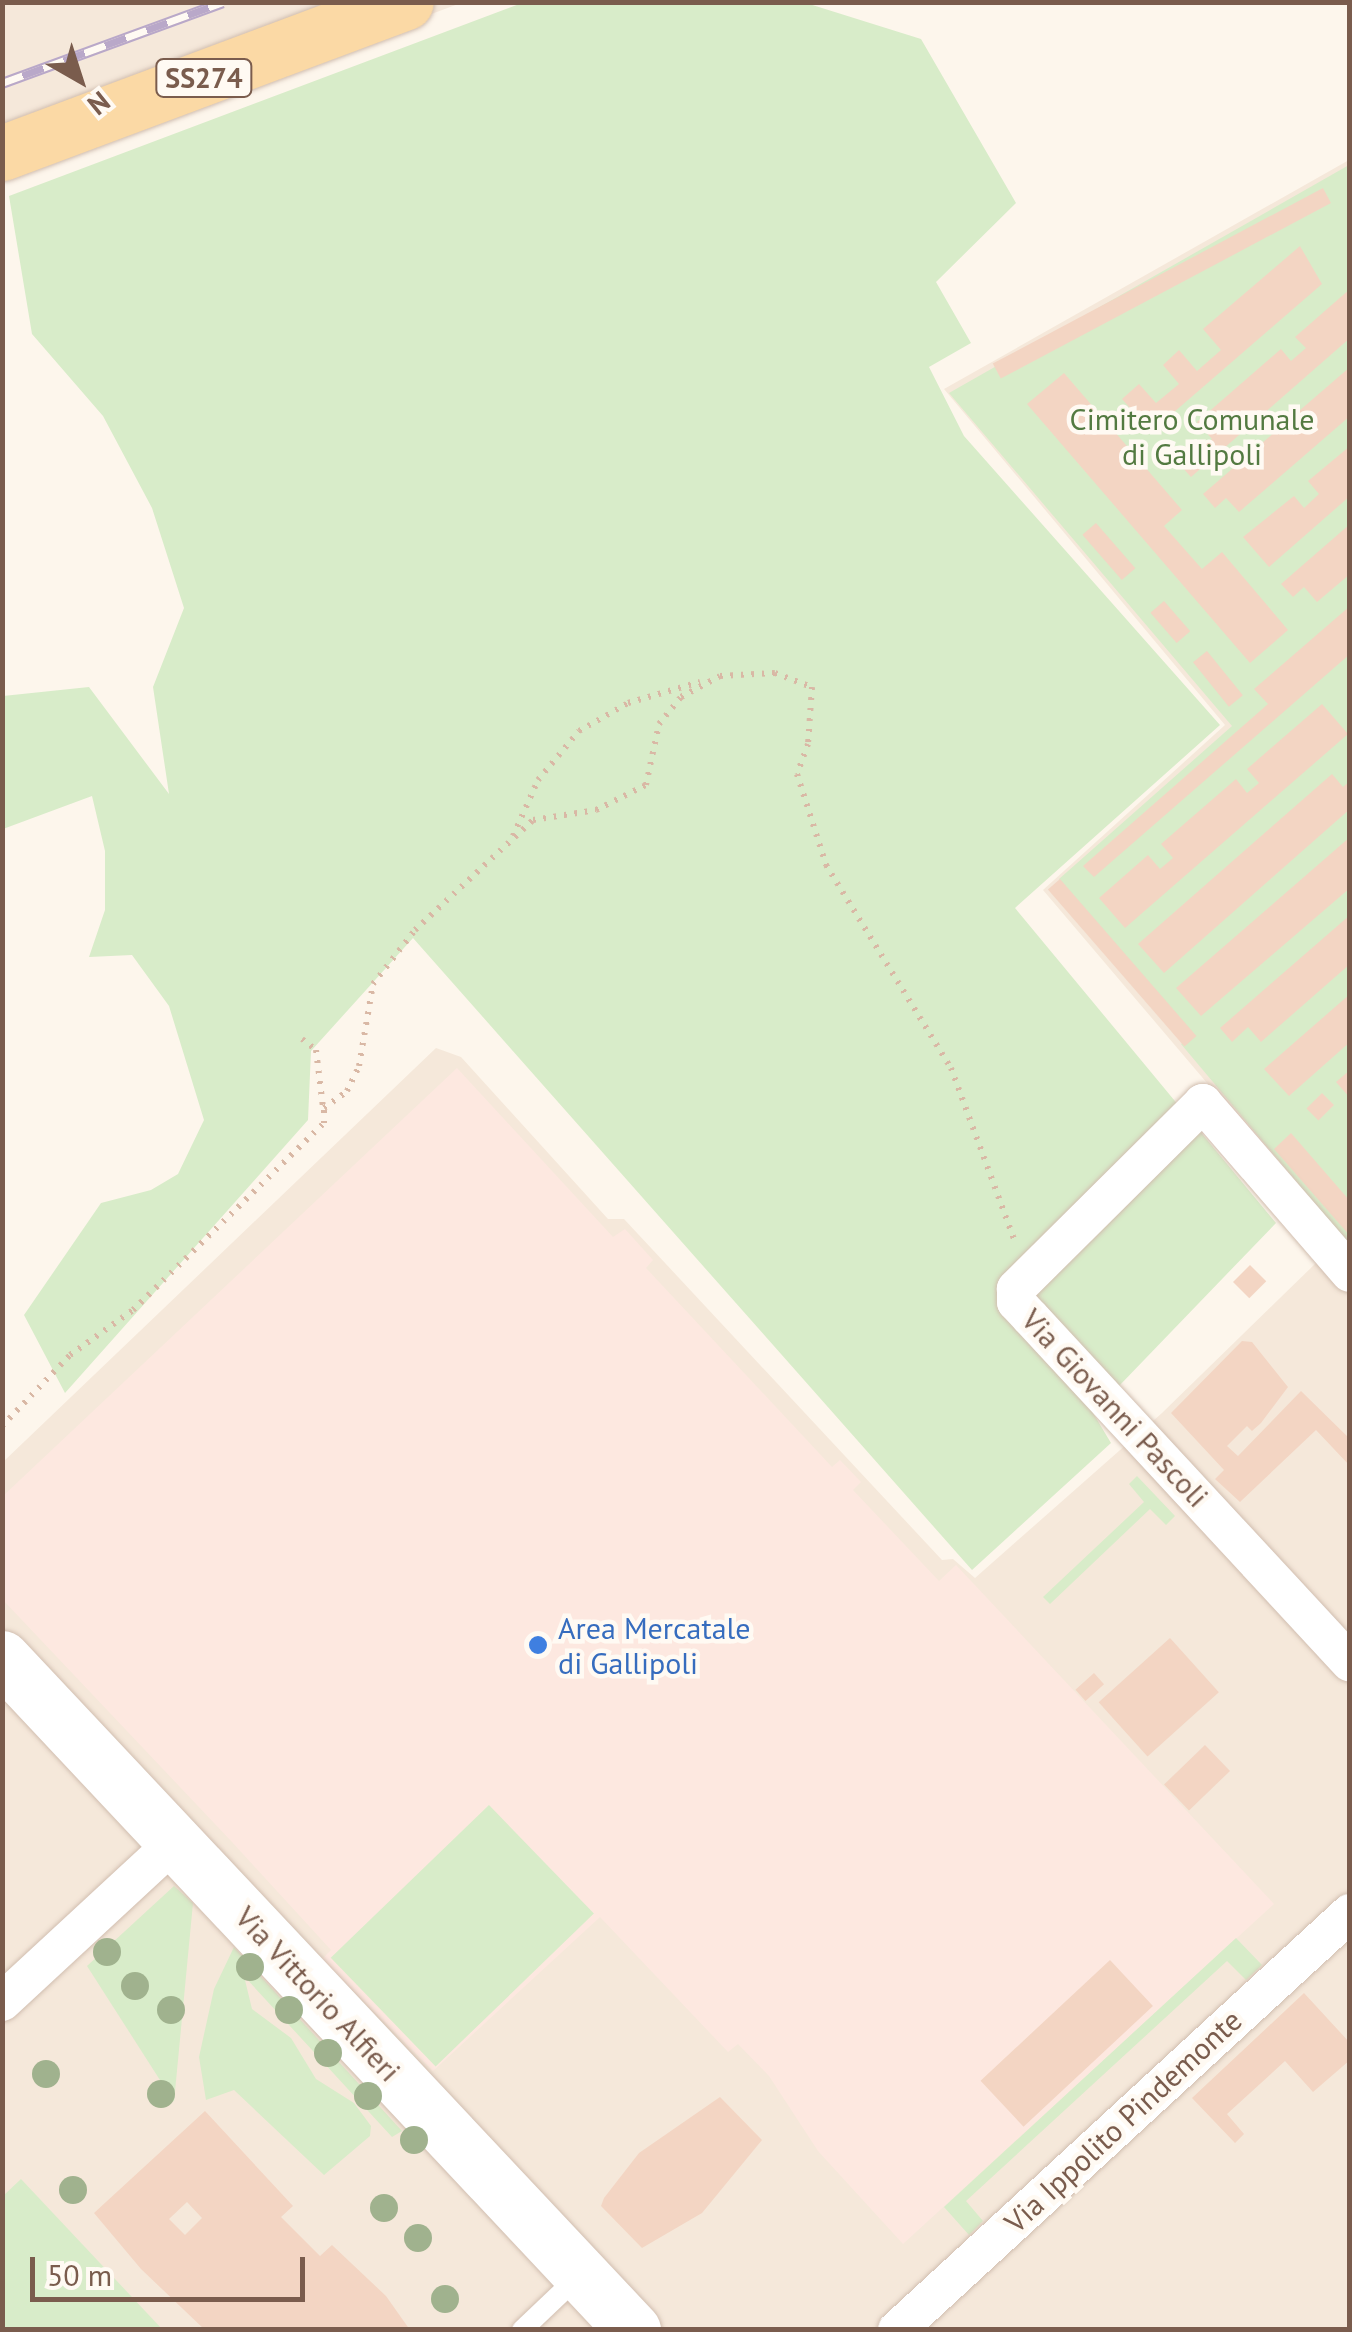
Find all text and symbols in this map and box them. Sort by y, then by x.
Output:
north arrow [30,30,130,130]
road number: SS274 [154,55,254,101]
text: N [80,84,118,124]
park label: Cimitero Comunale di Gallipoli [1070,401,1314,472]
street label: Via Giovanni Pascoli [1014,1302,1216,1514]
place label: Area Mercatale di Gallipoli [558,1610,751,1680]
marker: Area Mercatale di Gallipoli [527,1634,549,1656]
street label: Via Vittorio Alfieri [227,1899,409,2089]
street label: Via Ippolito Pindemonte [997,2002,1249,2240]
scale bar [35,2237,310,2299]
text: 50 m [47,2255,112,2294]

